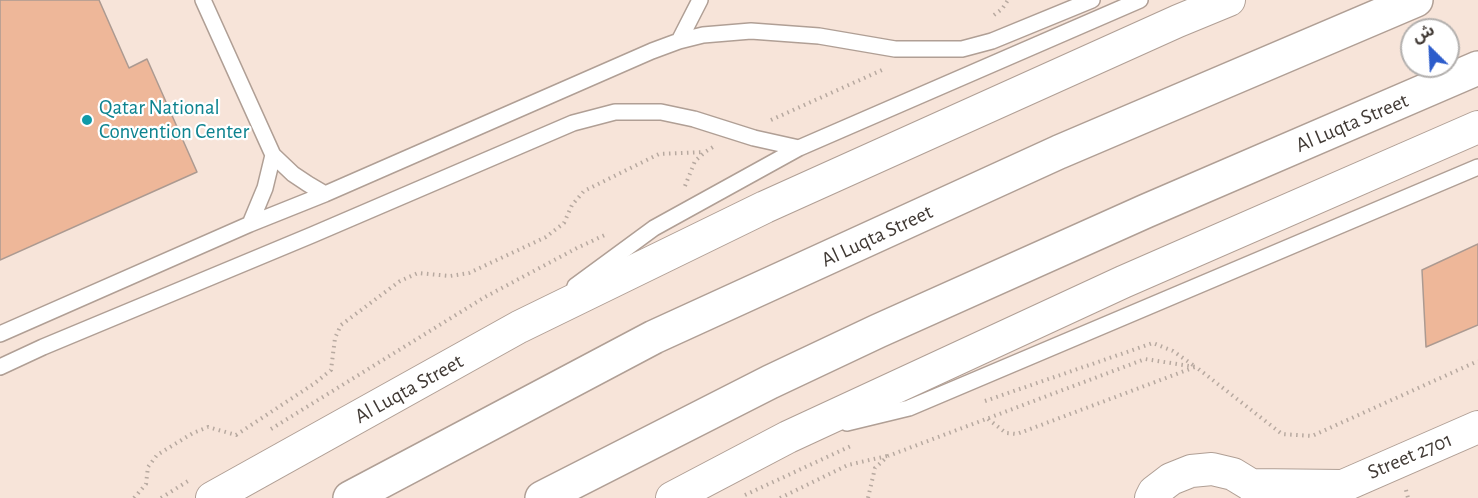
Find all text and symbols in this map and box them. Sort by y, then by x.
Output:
north arrow [1400,18,1460,78]
text: ش [1410,22,1437,45]
street label: Al Luqta Street [1292,88,1412,158]
place label: Qatar National Convention Center [99,95,249,145]
marker: Qatar National Convention Center [80,113,94,127]
street label: Al Luqta Street [817,199,937,273]
street label: Al Luqta Street [350,349,468,429]
street label: Street 2701 [1364,427,1456,485]

